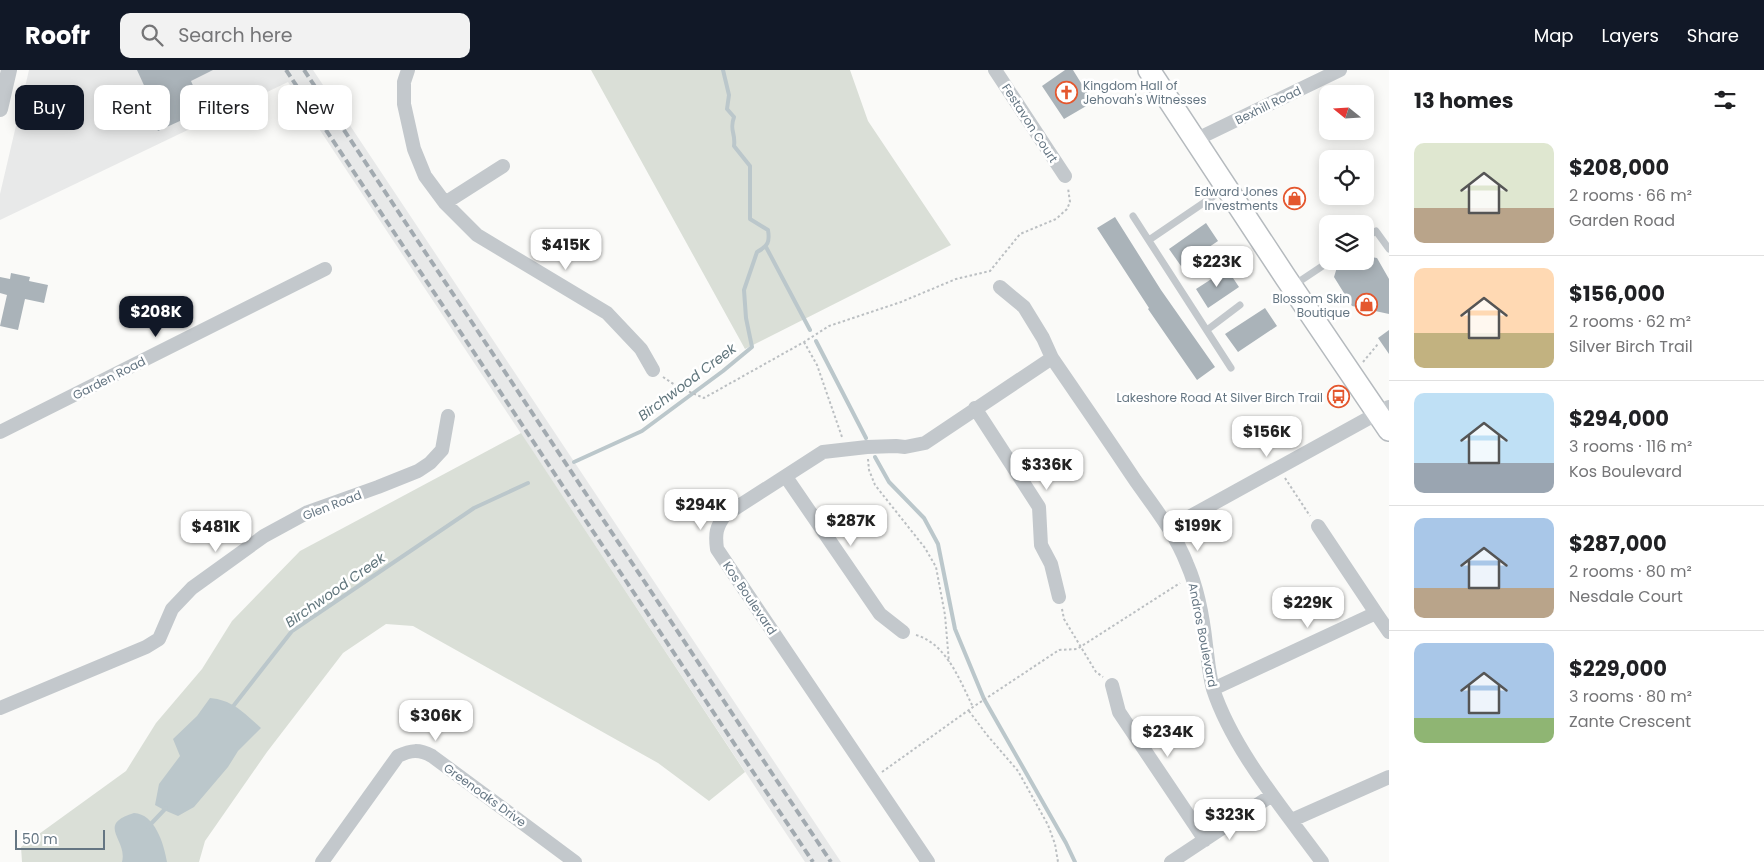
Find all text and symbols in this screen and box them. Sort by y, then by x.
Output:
search box [120,13,470,58]
text: Roofr [25,19,90,52]
icon: search [138,21,166,49]
text: Search here [178,22,293,49]
text: Map [1534,23,1574,48]
text: Layers [1602,23,1659,48]
text: Share [1687,23,1739,48]
place label: Kingdom Hall of Jehovah's Witnesses [1083,77,1206,108]
street label: Festavon Court [998,80,1062,166]
church icon: Kingdom Hall of Jehovah's Witnesses [1055,80,1079,104]
street label: Bexhill Road [1232,82,1304,128]
chip: Buy [15,85,84,130]
chip: Rent [94,85,170,130]
chip: Filters [180,85,268,130]
chip: New [278,85,352,130]
north arrow [1319,85,1374,140]
map controls [1319,85,1374,270]
text: 13 homes [1414,86,1513,115]
icon: filters [1711,86,1739,114]
button: locate [1319,150,1374,205]
text: $208,000 [1569,153,1669,182]
icon: home [1454,163,1514,223]
place label: Edward Jones Investments [1195,183,1278,214]
text: 2 rooms · 66 m² [1569,184,1692,207]
shop icon: Edward Jones Investments [1282,186,1306,210]
text: Garden Road [1569,209,1675,232]
button: layers [1319,215,1374,270]
pin: $415K [531,228,601,271]
text: $415K [542,233,590,256]
pin: $223K [1182,246,1252,288]
text: $223K [1192,250,1242,273]
text: $156,000 [1569,279,1665,308]
icon: home [1454,288,1514,348]
place label: Blossom Skin Boutique [1272,290,1350,321]
shop icon: Blossom Skin Boutique [1354,293,1378,317]
pin: $208K [121,296,191,338]
text: $208K [130,300,182,323]
text: 2 rooms · 62 m² [1569,310,1691,333]
text: Silver Birch Trail [1569,335,1693,358]
water label: Birchwood Creek [634,338,741,426]
street label: Garden Road [70,352,148,404]
bus stop icon: Lakeshore Road At Silver Birch Trail [1327,385,1351,409]
place label: Lakeshore Road At Silver Birch Trail [1117,389,1323,406]
text: $294,000 [1569,404,1669,433]
icon: home [1454,413,1514,473]
pin: $156K [1232,416,1302,458]
text: $156K [1243,420,1291,443]
text: 3 rooms · 116 m² [1569,435,1692,458]
pin: $336K [1012,448,1082,491]
text: $336K [1021,453,1073,476]
text: Kos Boulevard [1569,460,1682,483]
street label: Glen Road [300,486,364,524]
pin: $294K [666,488,736,531]
text: $294K [675,493,727,516]
pin: $287K [816,504,886,547]
text: $287K [826,509,876,532]
pin: $481K [181,510,251,553]
pin: $199K [1163,510,1233,552]
text: $199K [1174,514,1222,537]
text: $481K [192,515,240,538]
text: $287,000 [1569,529,1667,558]
icon: home [1454,538,1514,598]
water label: Birchwood Creek [281,547,390,632]
street label: Kos Boulevard [719,558,781,638]
text: 2 rooms · 80 m² [1569,560,1692,583]
street label: Andros Boulevard [1185,581,1221,689]
text: Nesdale Court [1569,585,1683,608]
pin: $229K [1273,586,1343,629]
text: $229K [1283,591,1333,614]
text: $229,000 [1569,654,1667,683]
icon: home [1454,663,1514,723]
text: 3 rooms · 80 m² [1569,685,1692,708]
pin: $306K [401,700,471,742]
text: $306K [410,704,462,727]
text: Zante Crescent [1569,710,1691,733]
pin: $234K [1133,716,1203,758]
text: $234K [1142,720,1194,743]
street label: Greenoaks Drive [440,759,530,831]
pin: $323K [1195,798,1265,841]
text: $323K [1205,803,1255,826]
scale bar [15,827,105,850]
text: 50 m [22,829,58,849]

